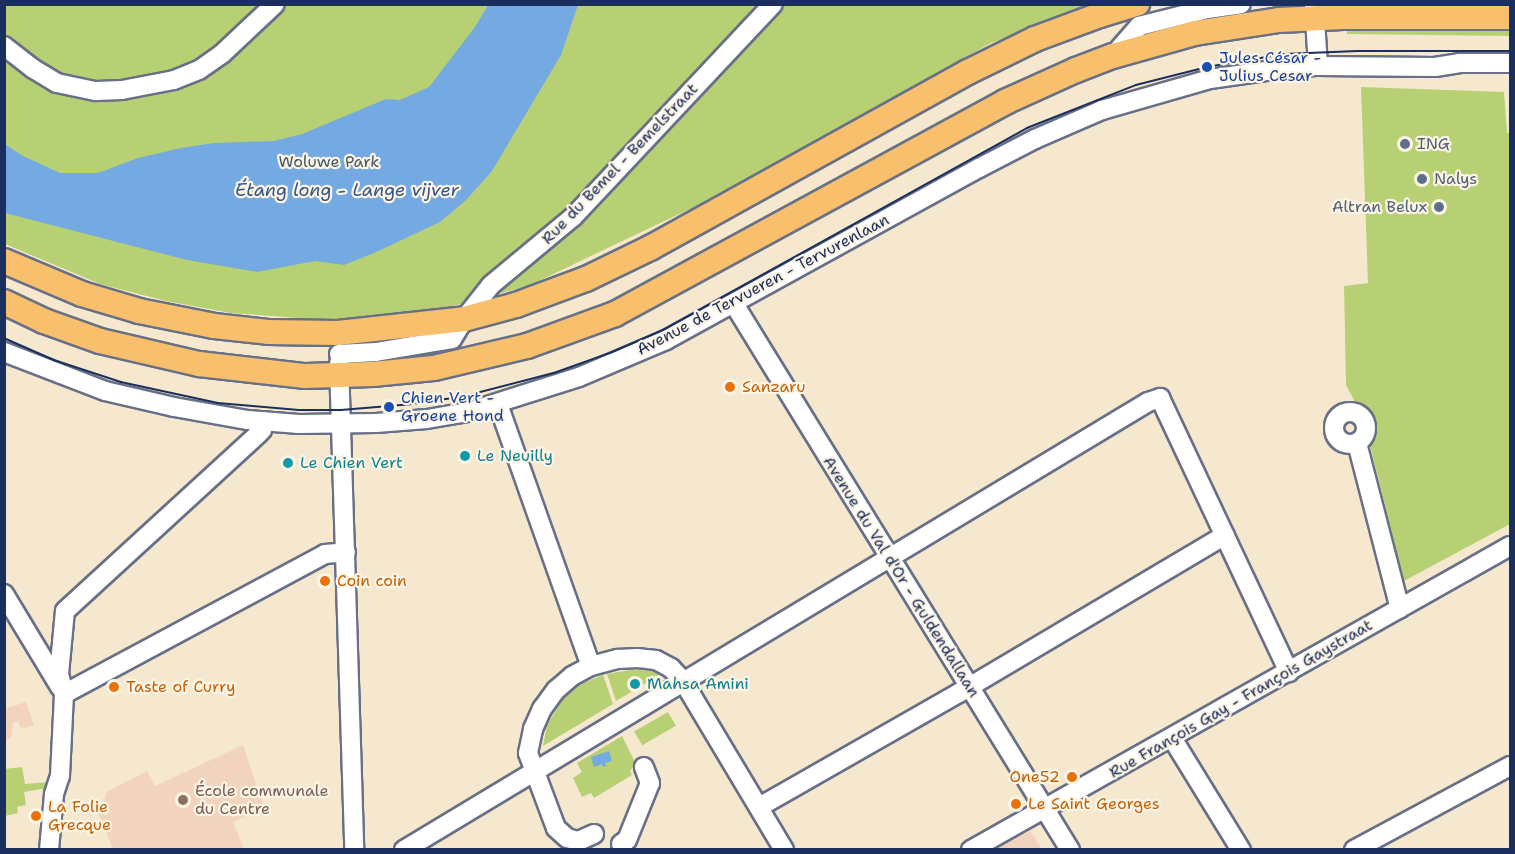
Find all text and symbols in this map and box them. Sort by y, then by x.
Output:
place label: Jules César - Julius Cesar [1219,48,1321,86]
marker: Jules César - Julius Cesar [1200,60,1214,74]
street label: Rue du Bemel - Bemelstraat [538,79,702,249]
place label: ING [1417,134,1450,154]
marker: ING [1398,137,1412,151]
park label: Woluwe Park [279,152,379,172]
place label: Nalys [1434,169,1477,189]
marker: Nalys [1415,172,1429,186]
water label: Étang long - Lange vijver [235,179,459,201]
place label: Altran Belux [1332,197,1427,217]
marker: Altran Belux [1432,200,1446,214]
street label: Avenue de Tervueren - Tervurenlaan [634,210,892,360]
place label: Sanzaru [742,377,805,397]
marker: Sanzaru [723,380,737,394]
place label: Chien Vert - Groene Hond [401,388,504,426]
marker: Chien Vert - Groene Hond [382,400,396,414]
place label: Le Neuilly [477,446,553,466]
marker: Le Neuilly [458,449,472,463]
place label: Le Chien Vert [300,453,403,473]
street label: Avenue du Val d'Or - Guldendallaan [819,453,983,701]
marker: Le Chien Vert [281,456,295,470]
place label: Coin coin [337,571,407,591]
marker: Coin coin [318,574,332,588]
street label: Rue François Gay - François Gaystraat [1106,615,1376,783]
place label: Mahsa Amini [647,674,749,694]
place label: Taste of Curry [126,677,235,697]
marker: Mahsa Amini [628,677,642,691]
marker: Taste of Curry [107,680,121,694]
place label: One52 [1010,767,1060,787]
marker: One52 [1065,770,1079,784]
place label: École communale du Centre [195,781,329,819]
marker: École communale du Centre [176,793,190,807]
place label: Le Saint Georges [1028,794,1160,814]
place label: La Folie Grecque [48,797,111,835]
marker: Le Saint Georges [1009,797,1023,811]
marker: La Folie Grecque [29,809,43,823]

